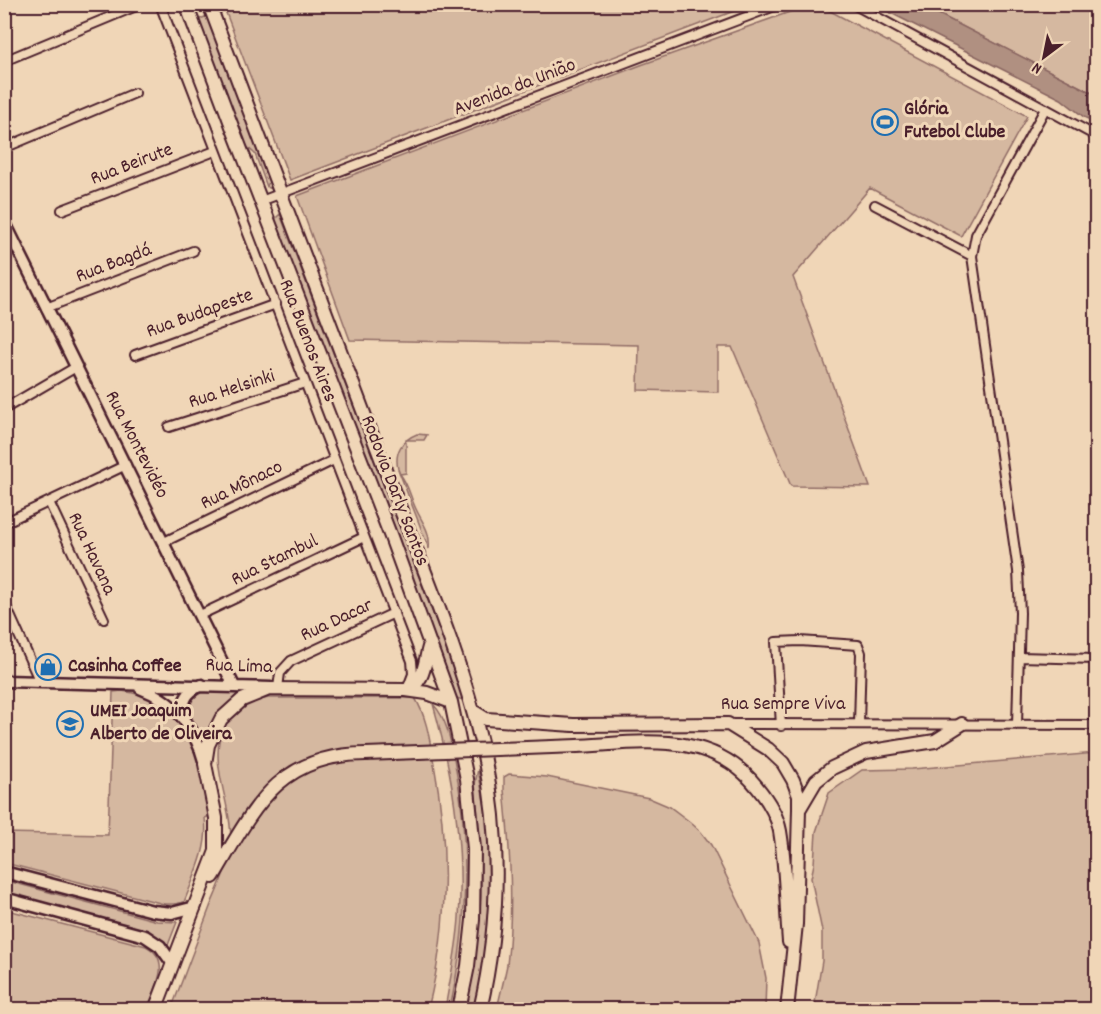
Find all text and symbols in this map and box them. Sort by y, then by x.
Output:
north arrow [1014,27,1074,87]
street label: Avenida da União [450,52,580,124]
text: N [1028,56,1047,79]
place label: Glória Futebol Clube [904,96,1006,147]
sports icon: Glória Futebol Clube [870,107,900,137]
street label: Rua Beirute [87,136,178,194]
street label: Rua Bagdá [72,237,156,291]
street label: Rua Buenos Aires [271,275,343,407]
street label: Rua Budapeste [143,282,257,346]
street label: Rua Helsinki [185,363,279,417]
street label: Rua Montevidéo [97,386,175,504]
street label: Rodovia Darly Santos [352,411,436,571]
street label: Rua Mônaco [196,454,288,518]
street label: Rua Havana [60,508,123,600]
street label: Rua Stambul [227,528,323,594]
street label: Rua Dacar [296,592,378,650]
shop icon: Casinha Coffee [33,652,63,682]
street label: Rua Lima [205,652,274,682]
place label: Casinha Coffee [68,653,182,681]
street label: Rua Sempre Viva [721,691,846,719]
place label: UMEI Joaquim Alberto de Oliveira [90,698,232,749]
school or university icon: UMEI Joaquim Alberto de Oliveira [55,709,85,739]

